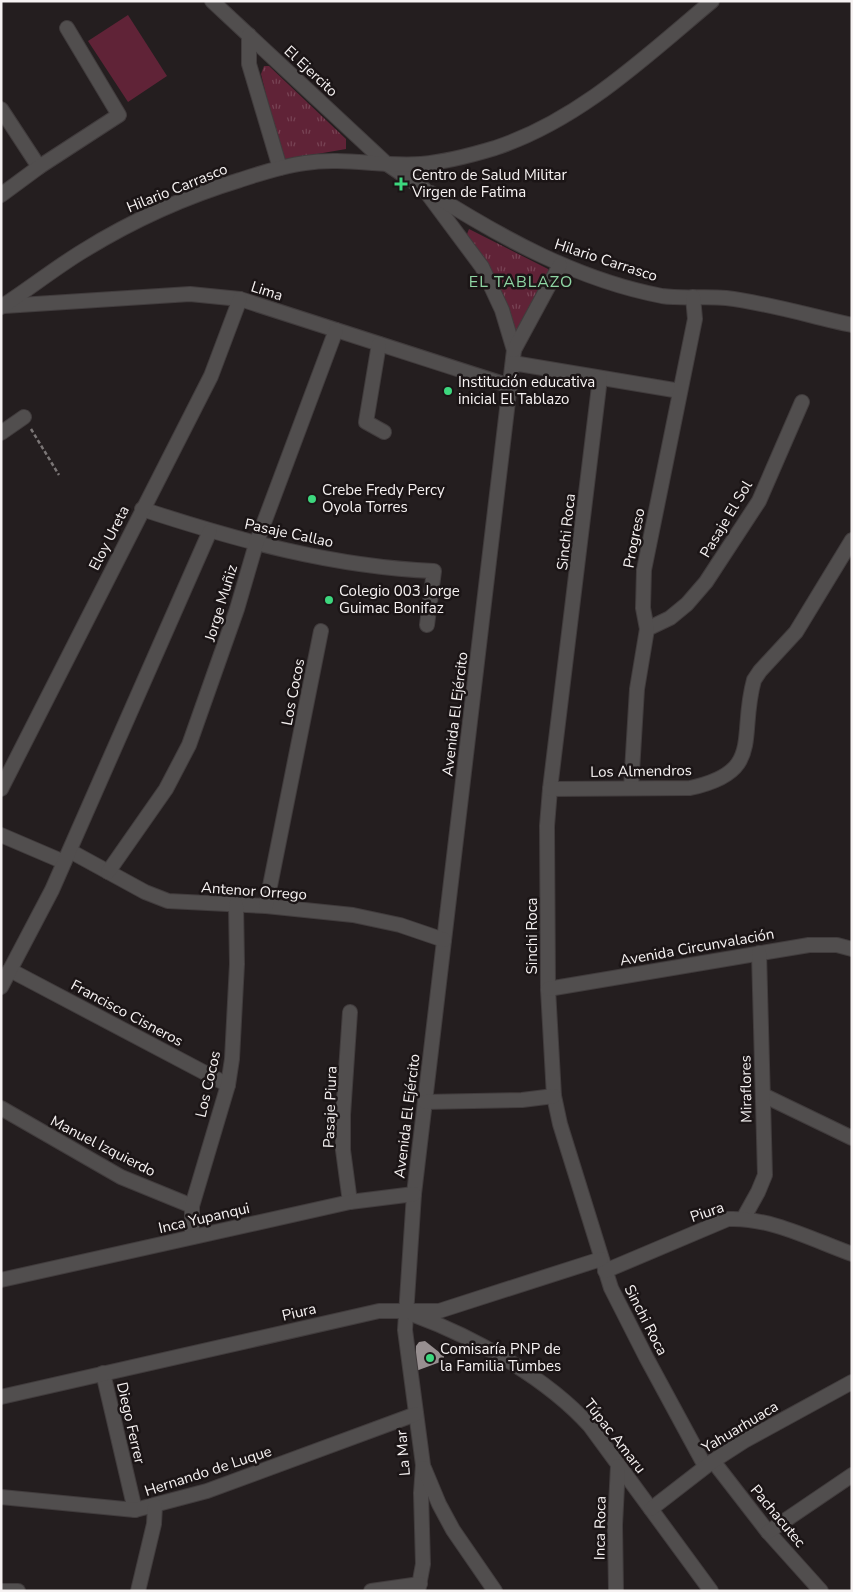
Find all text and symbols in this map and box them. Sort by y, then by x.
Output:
street label: El Ejercito [280,41,342,101]
street label: Hilario Carrasco [124,159,230,217]
place label: Centro de Salud Militar Virgen de Fatima [411,165,567,202]
marker: Centro de Salud Militar Virgen de Fatima [394,177,408,191]
street label: Hilario Carrasco [552,234,660,286]
district label: EL TABLAZO [469,271,573,293]
street label: Lima [248,276,286,306]
place label: Institución educativa inicial El Tablazo [458,372,595,409]
marker: Institución educativa inicial El Tablazo [442,385,454,397]
street label: Pasaje El Sol [695,476,757,561]
place label: Crebe Fredy Percy Oyola Torres [322,480,445,517]
marker: Crebe Fredy Percy Oyola Torres [306,493,318,505]
street label: Sinchi Roca [552,493,580,571]
street label: Eloy Ureta [84,502,134,574]
street label: Progreso [618,506,650,570]
street label: Pasaje Callao [243,514,335,552]
street label: Jorge Muñiz [200,562,242,645]
place label: Colegio 003 Jorge Guimac Bonifaz [339,581,460,618]
marker: Colegio 003 Jorge Guimac Bonifaz [323,594,335,606]
street label: Avenida El Ejército [437,651,473,777]
street label: Los Cocos [277,657,309,727]
street label: Los Almendros [590,760,692,782]
street label: Antenor Orrego [200,877,308,905]
street label: Sinchi Roca [522,897,542,975]
street label: Avenida Circunvalación [618,924,776,970]
street label: Francisco Cisneros [67,975,187,1051]
street label: Los Cocos [191,1049,225,1119]
street label: Avenida El Ejército [389,1053,425,1179]
street label: Miraflores [735,1055,757,1123]
street label: Pasaje Piura [319,1066,341,1148]
street label: Manuel Izquierdo [47,1111,159,1181]
street label: Piura [687,1197,727,1227]
street label: Inca Yupanqui [156,1198,252,1238]
street label: Sinchi Roca [620,1281,672,1359]
street label: Piura [280,1298,318,1326]
place label: Comisaría PNP de la Familia Tumbes [440,1339,561,1376]
marker: Comisaría PNP de la Familia Tumbes [424,1352,436,1364]
street label: Diego Ferrer [112,1380,150,1467]
street label: Túpac Amaru [580,1395,650,1477]
street label: Yahuarhuaca [697,1396,782,1458]
street label: La Mar [391,1429,415,1477]
street label: Hernando de Luque [142,1441,274,1501]
street label: Pachacutec [746,1480,810,1552]
street label: Inca Roca [589,1496,611,1560]

